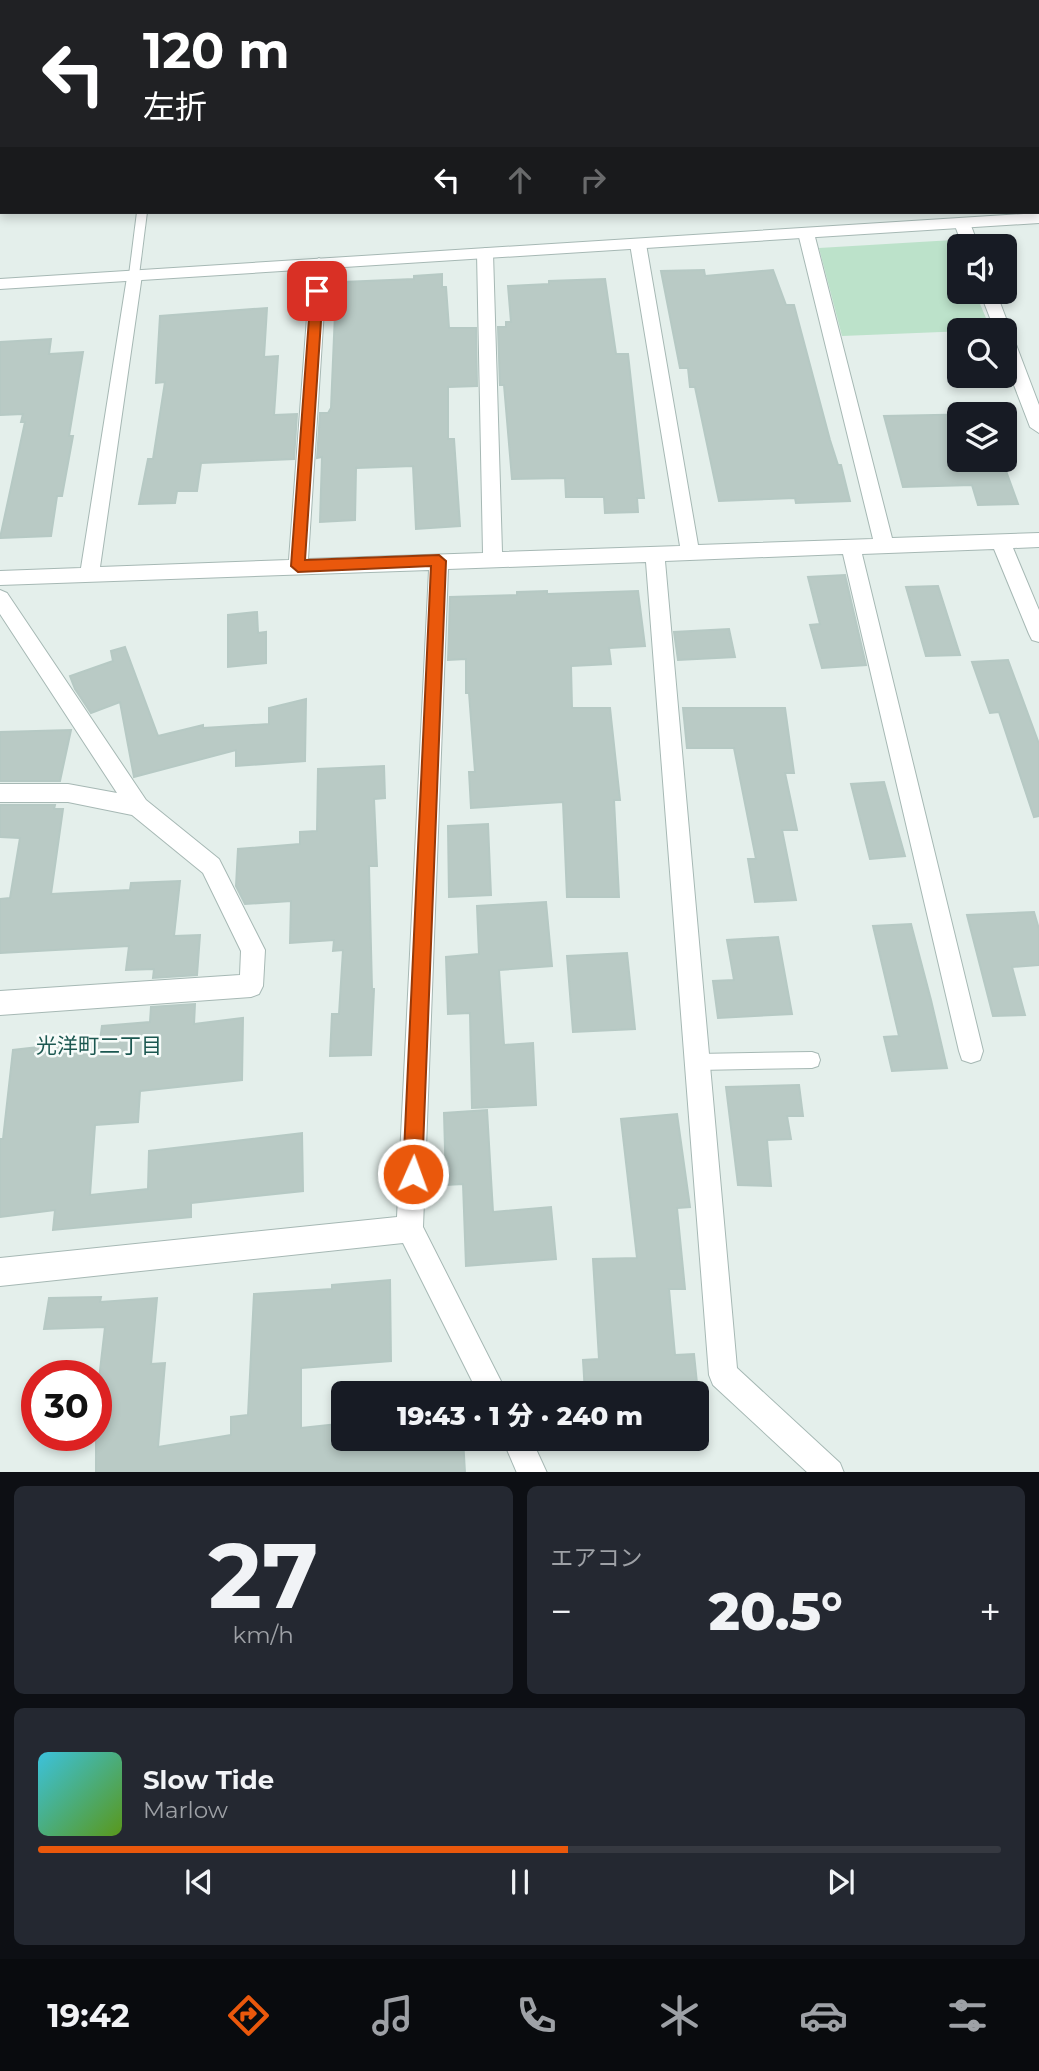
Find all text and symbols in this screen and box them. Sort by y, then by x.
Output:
text: 120 m [143,21,290,80]
icon: left [28,28,119,119]
text: 左折 [143,87,207,126]
icon: left [428,161,466,199]
icon: ahead [501,161,539,199]
icon: right [574,161,612,199]
map controls [947,234,1017,472]
button: sound [947,234,1017,304]
pin [287,261,347,321]
icon: arrive [298,272,336,310]
button: search [947,318,1017,388]
button: layers [947,402,1017,472]
district label: 光洋町二丁目 [36,1033,162,1058]
position arrow [376,1137,450,1211]
speed limit sign: 30 [21,1360,112,1451]
text: 19:43 · 1 分 · 240 m [397,1400,643,1432]
text: 27 [208,1520,318,1631]
text: エアコン [551,1544,643,1572]
text: 20.5° [709,1580,843,1643]
text: − [551,1588,572,1635]
text: + [979,1588,1001,1635]
text: km/h [233,1621,294,1649]
text: Slow Tide [143,1764,274,1796]
text: Marlow [143,1796,228,1824]
icon: previous [180,1863,218,1901]
icon: pause [501,1863,539,1901]
icon: next [822,1863,860,1901]
icon: directions [224,1991,273,2040]
icon: music [368,1991,417,2040]
icon: phone [512,1991,561,2040]
icon: climate [655,1991,704,2040]
icon: car [799,1991,848,2040]
icon: filters [943,1991,992,2040]
text: 19:42 [47,1996,130,2035]

